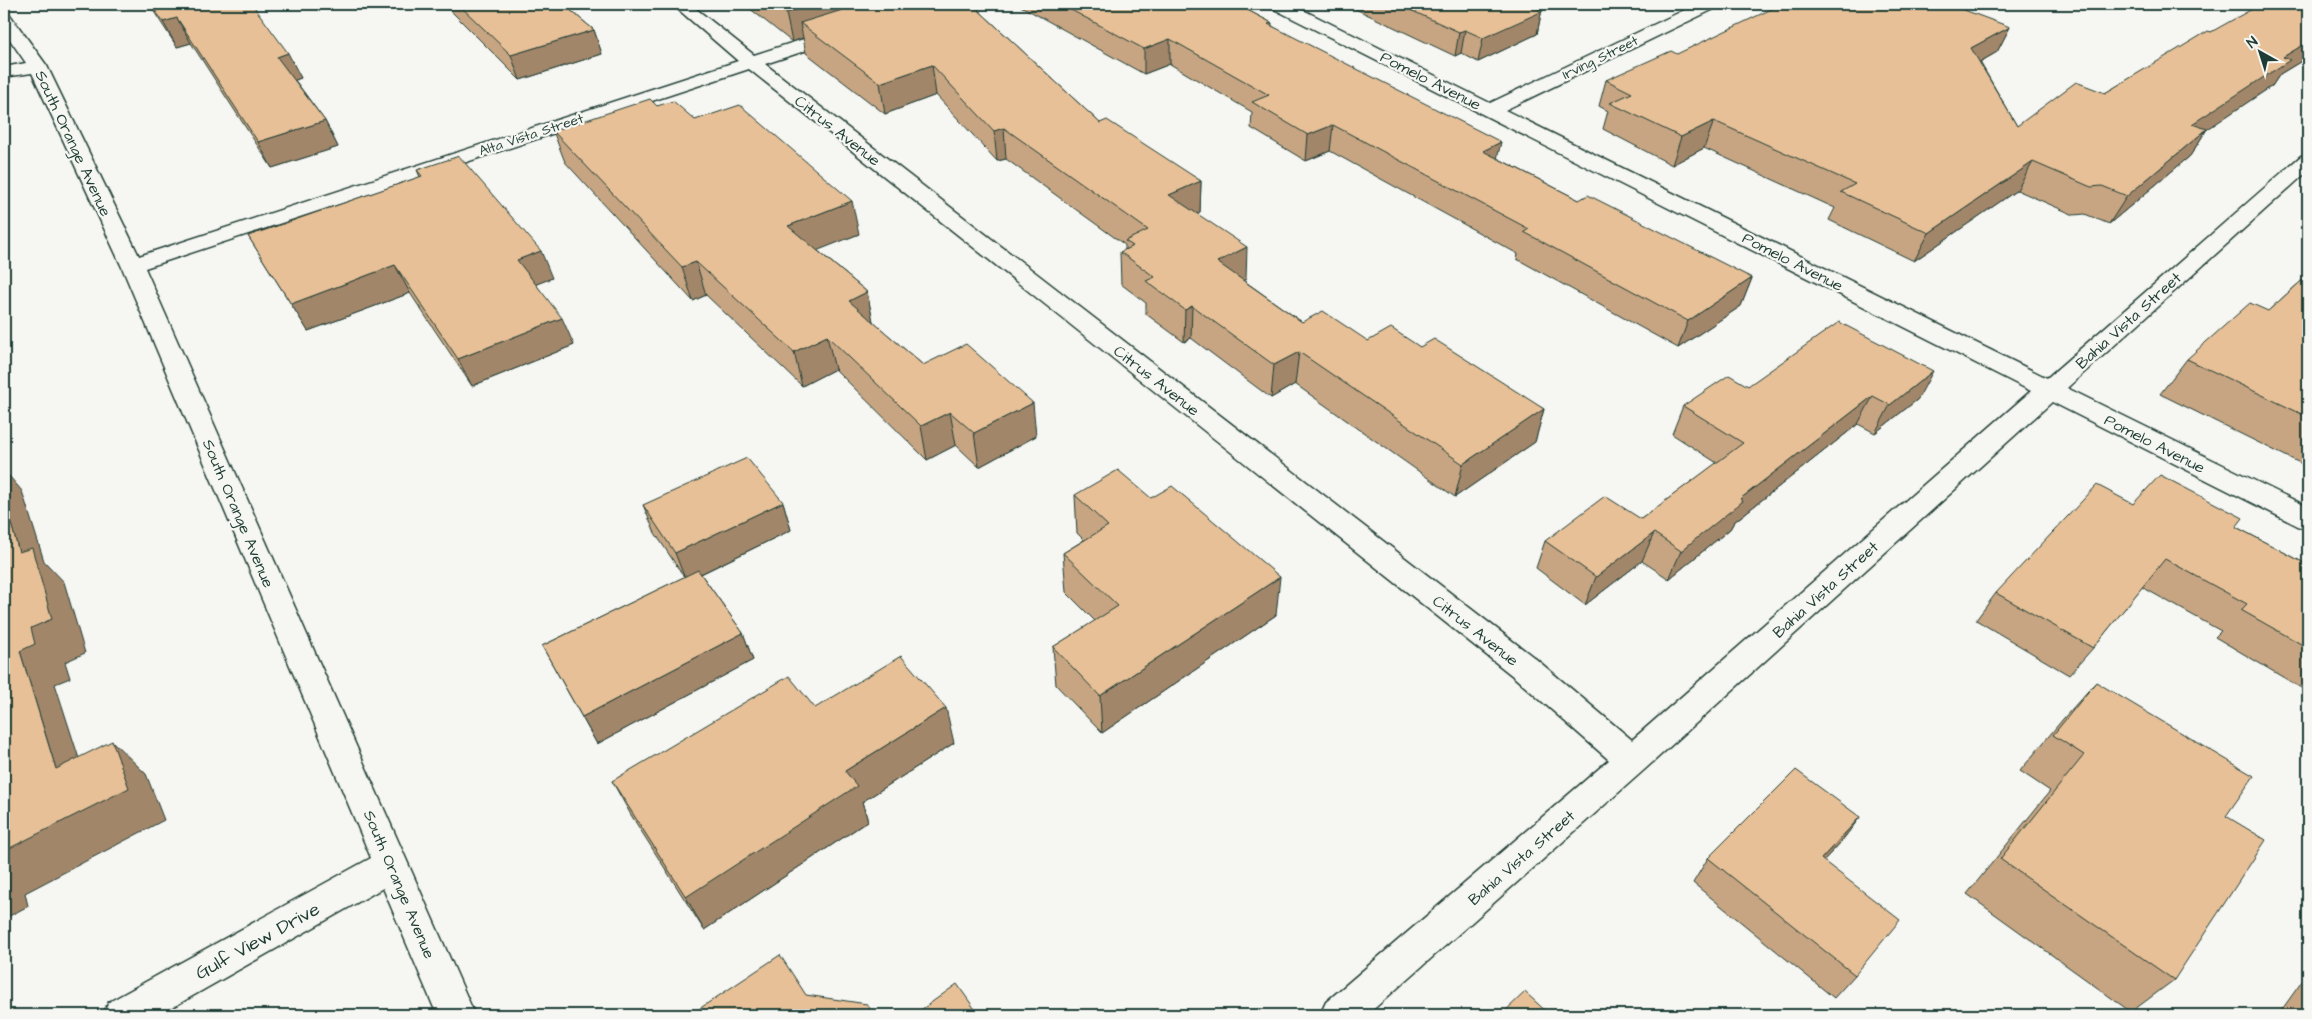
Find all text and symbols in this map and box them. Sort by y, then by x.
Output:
north arrow [2234,28,2284,78]
street label: Irving Street [1559,31,1642,85]
text: N [2243,32,2262,53]
street label: Pomelo Avenue [1376,46,1485,116]
street label: South Orange Avenue [29,67,117,221]
street label: Citrus Avenue [790,90,885,172]
street label: Alta Vista Street [476,108,587,161]
street label: Pomelo Avenue [1738,227,1847,297]
street label: Bahia Vista Street [2071,267,2187,374]
street label: Citrus Avenue [1109,340,1204,422]
street label: Pomelo Avenue [2100,409,2209,479]
street label: South Orange Avenue [196,436,279,592]
street label: Bahia Vista Street [1768,536,1884,643]
street label: Citrus Avenue [1428,590,1523,672]
street label: Bahia Vista Street [1463,805,1580,910]
street label: South Orange Avenue [357,807,440,963]
street label: Gulf View Drive [191,896,325,987]

